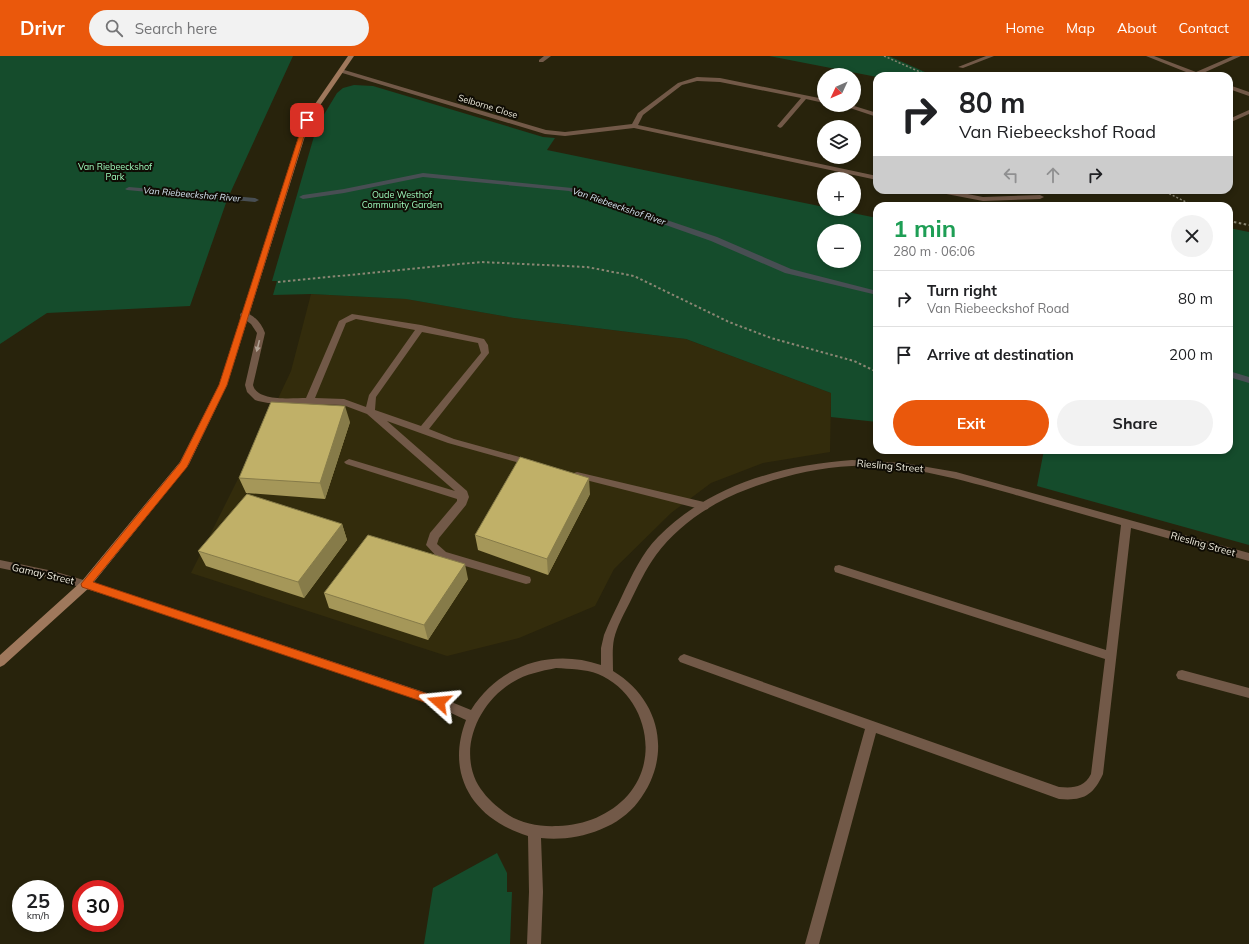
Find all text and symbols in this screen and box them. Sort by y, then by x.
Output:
search box [89,10,369,46]
text: Drivr [20,16,65,40]
icon: search [103,17,125,39]
text: Search here [135,19,217,38]
text: Home [1005,19,1044,37]
text: Map [1066,19,1095,37]
text: About [1117,19,1157,37]
text: Contact [1179,19,1229,37]
north arrow [817,68,861,112]
map controls [817,68,861,268]
text: 80 m [959,85,1025,120]
icon: right [893,88,945,140]
street label: Selborne Close [457,92,519,120]
pin [290,103,324,137]
icon: arrive [296,109,318,131]
button: layers [817,120,861,164]
text: Van Riebeeckshof Road [959,120,1156,143]
park label: Van Riebeeckshof Park [78,161,153,182]
icon: left [1000,164,1022,186]
icon: ahead [1042,164,1064,186]
icon: right [1084,164,1106,186]
button: + [817,172,861,216]
water label: Van Riebeeckshof River [143,184,242,204]
water label: Van Riebeeckshof River [571,185,668,227]
park label: Oude Westhof Community Garden [362,189,442,211]
text: 1 min [893,213,956,243]
button: close [1171,215,1213,257]
button: − [817,224,861,268]
text: 280 m · 06:06 [893,243,975,259]
text: Turn right [927,281,997,300]
icon: right [893,288,915,310]
text: 80 m [1178,289,1213,308]
text: Van Riebeeckshof Road [927,300,1069,316]
one-way arrow [255,341,261,353]
icon: arrive [893,344,915,366]
text: Arrive at destination [927,345,1074,364]
text: 200 m [1169,345,1213,364]
button: Exit [893,400,1049,446]
button: Share [1057,400,1213,446]
street label: Riesling Street [856,457,924,475]
street label: Riesling Street [1169,529,1237,560]
street label: Gamay Street [11,561,76,588]
position arrow [418,681,460,723]
speed limit sign: 30 [72,880,124,932]
text: 25 [26,888,50,913]
text: km/h [27,909,49,922]

